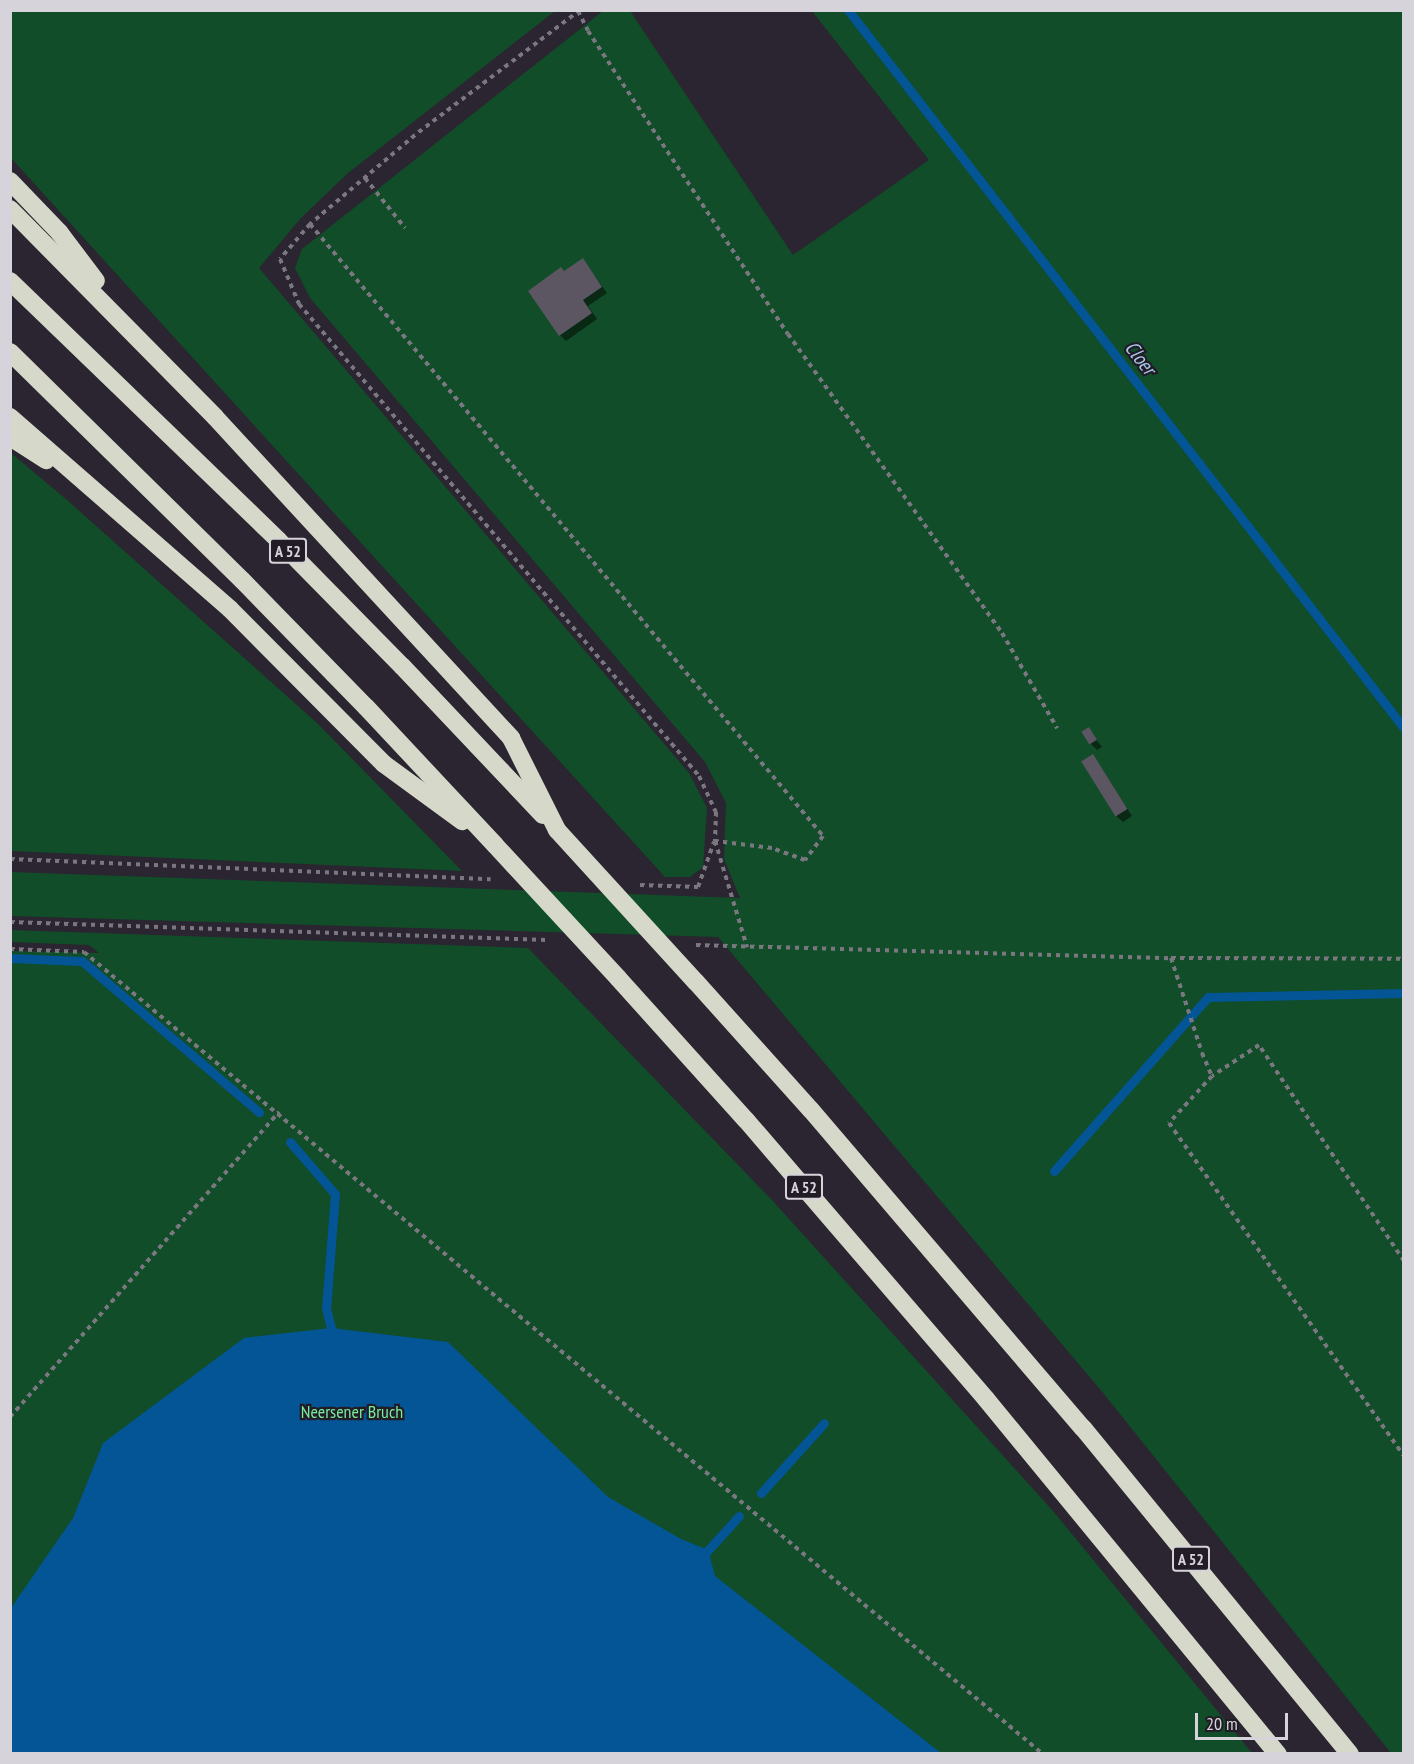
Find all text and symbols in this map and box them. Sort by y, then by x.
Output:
water label: Cloer [1119,336,1161,380]
road number: A 52 [268,538,308,564]
road number: A 52 [784,1174,824,1200]
park label: Neersener Bruch [301,1401,403,1423]
road number: A 52 [1172,1546,1210,1572]
scale bar [1198,1701,1291,1739]
text: 20 m [1206,1712,1238,1735]

